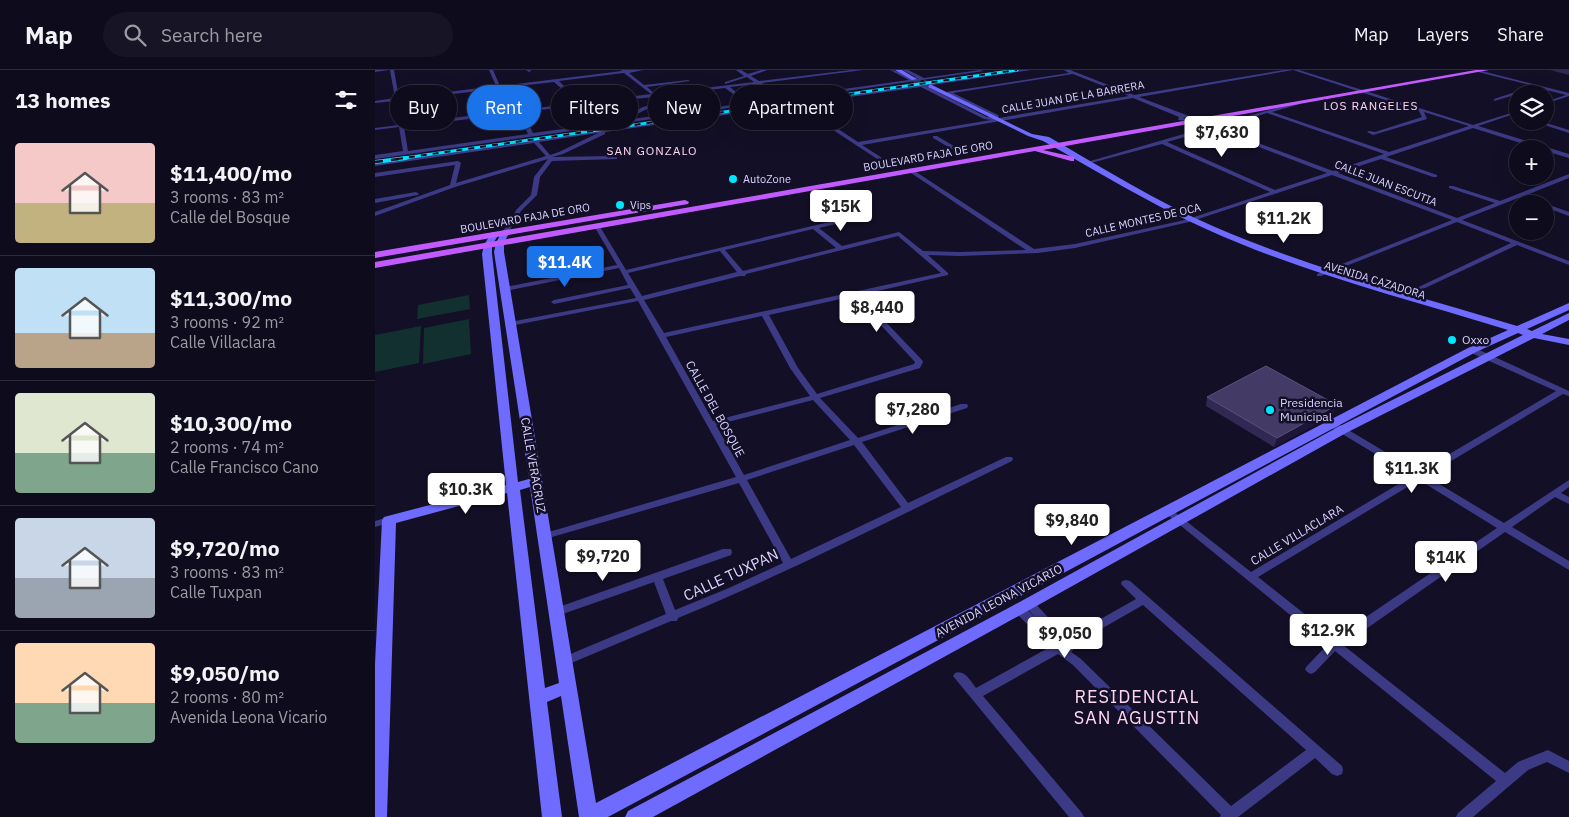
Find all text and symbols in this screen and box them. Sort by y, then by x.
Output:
search box [103,12,453,57]
text: Map [25,19,73,51]
icon: search [121,21,149,49]
text: Search here [161,23,263,47]
text: Map [1354,23,1389,46]
text: Layers [1417,23,1469,46]
text: Share [1497,23,1544,46]
street label: CALLE JUAN DE LA BARRERA [1001,78,1145,116]
chip: Buy [390,85,457,130]
chip: Rent [467,85,541,130]
chip: Filters [551,85,638,130]
chip: New [648,85,720,130]
chip: Apartment [730,85,853,130]
map controls [1509,85,1554,240]
button: layers [1509,85,1554,130]
text: 13 homes [15,86,111,114]
icon: filters [332,86,360,114]
district label: LOS RANGELES [1323,98,1419,113]
pin: $7,630 [1181,116,1263,158]
text: $7,630 [1196,122,1248,142]
street label: BOULEVARD FAJA DE ORO [862,138,994,174]
button: + [1509,140,1554,185]
district label: SAN GONZALO [606,143,698,158]
street label: CALLE JUAN ESCUTIA [1333,157,1439,209]
text: $11,400/mo [170,159,292,187]
icon: home [55,163,115,223]
place label: AutoZone [743,172,791,186]
marker: AutoZone [727,173,739,185]
text: 3 rooms · 83 m² [170,187,284,207]
pin: $15K [811,190,871,232]
button: − [1509,195,1554,240]
text: $15K [821,196,861,216]
place label: Vips [630,198,651,212]
marker: Vips [614,199,626,211]
street label: BOULEVARD FAJA DE ORO [459,200,591,236]
street label: CALLE MONTES DE OCA [1084,200,1202,240]
pin: $11.2K [1243,202,1325,244]
text: Calle del Bosque [170,207,290,227]
text: $11.2K [1257,208,1311,228]
pin: $11.4K [524,246,606,288]
text: $11.4K [538,252,592,272]
street label: AVENIDA CAZADORA [1323,258,1427,302]
text: $11,300/mo [170,284,292,312]
icon: home [55,288,115,348]
pin: $8,440 [836,290,918,333]
text: $8,440 [851,297,903,317]
text: 3 rooms · 92 m² [170,312,284,332]
text: Calle Villaclara [170,332,276,352]
place label: Oxxo [1462,332,1490,347]
marker: Oxxo [1446,334,1458,346]
street label: CALLE DEL BOSQUE [683,358,748,460]
pin: $7,280 [872,392,954,435]
place label: Presidencia Municipal [1280,395,1343,424]
text: $7,280 [887,399,939,419]
marker: Presidencia Municipal [1264,404,1276,416]
text: $10,300/mo [170,409,292,437]
icon: home [55,413,115,473]
street label: CALLE VERACRUZ [518,416,549,514]
text: 2 rooms · 74 m² [170,437,284,457]
pin: $11.3K [1371,452,1453,494]
text: Calle Francisco Cano [170,457,319,477]
text: $11.3K [1385,458,1439,478]
pin: $10.3K [425,472,507,515]
text: $10.3K [439,479,493,499]
street label: CALLE VILLACLARA [1248,501,1346,568]
pin: $9,840 [1031,504,1113,546]
text: $9,840 [1046,510,1098,530]
text: $9,720/mo [170,534,280,562]
icon: home [55,538,115,598]
pin: $9,720 [562,540,644,582]
pin: $14K [1416,540,1476,583]
street label: CALLE TUXPAN [680,544,781,605]
text: $9,720 [577,546,629,566]
text: $14K [1426,547,1466,567]
street label: AVENIDA LEONA VICARIO [933,561,1065,641]
text: 3 rooms · 83 m² [170,562,284,582]
text: Calle Tuxpan [170,582,262,602]
pin: $12.9K [1287,614,1369,656]
pin: $9,050 [1024,616,1106,659]
text: $12.9K [1301,620,1355,640]
text: $9,050 [1039,623,1091,643]
text: $9,050/mo [170,659,280,687]
icon: home [55,663,115,723]
district label: RESIDENCIAL SAN AGUSTIN [1074,685,1200,729]
text: 2 rooms · 80 m² [170,687,284,707]
text: Avenida Leona Vicario [170,707,327,727]

